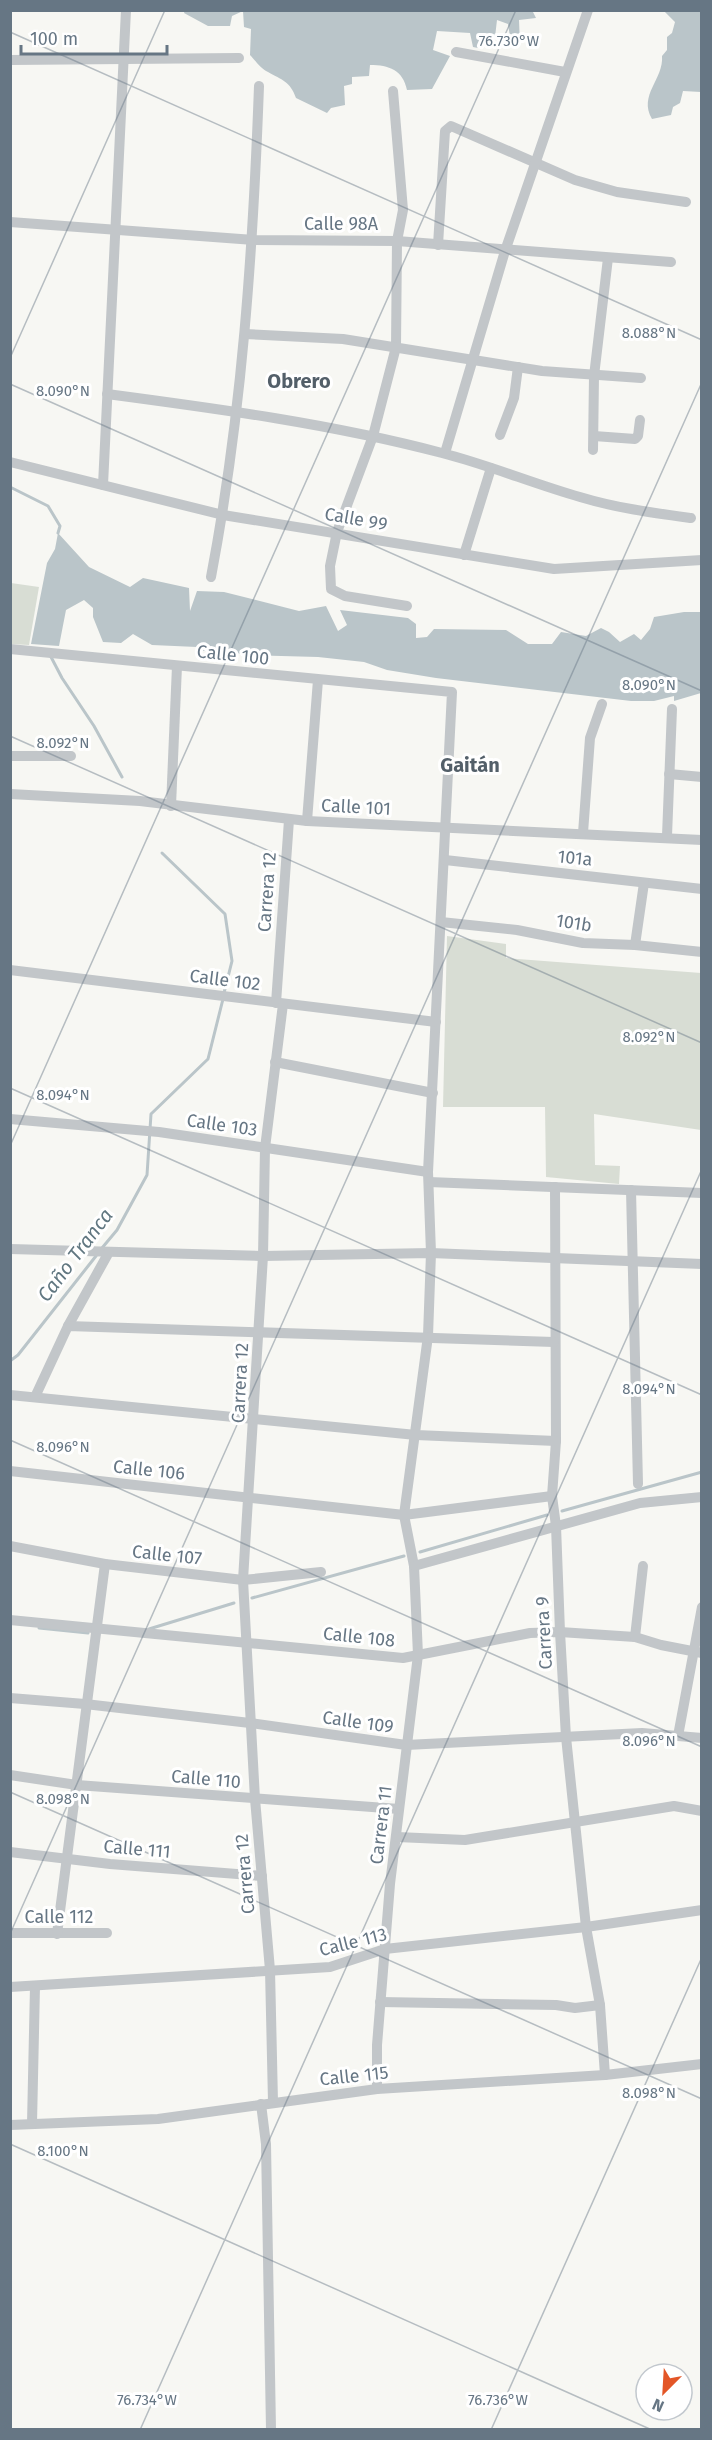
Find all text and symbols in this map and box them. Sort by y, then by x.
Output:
scale bar [21,18,166,56]
text: 100 m [30,28,78,50]
text: 76.730°W [479,32,540,50]
street label: Calle 98A [304,213,379,235]
text: 8.088°N [622,324,676,342]
district label: Obrero [267,369,331,393]
text: 8.090°N [36,382,90,400]
street label: Calle 99 [323,503,389,535]
street label: Calle 100 [196,640,270,670]
text: 8.090°N [622,676,676,694]
text: 8.092°N [37,734,89,752]
district label: Gaitán [440,753,500,777]
street label: Calle 101 [321,794,391,820]
street label: 101a [556,845,594,871]
street label: Carrera 12 [253,851,281,933]
street label: 101b [555,909,593,937]
street label: Calle 102 [188,965,262,995]
text: 8.092°N [623,1028,675,1046]
text: 8.094°N [36,1086,90,1104]
street label: Calle 103 [185,1109,259,1141]
water label: Caño Tranca [32,1204,118,1306]
street label: Carrera 12 [227,1342,253,1424]
text: 8.094°N [622,1380,676,1398]
text: 8.096°N [36,1438,90,1456]
street label: Calle 106 [112,1455,186,1485]
street label: Calle 107 [131,1540,203,1570]
street label: Carrera 9 [531,1596,557,1670]
street label: Calle 108 [322,1622,396,1652]
street label: Calle 109 [321,1706,395,1738]
text: 8.096°N [622,1732,676,1750]
street label: Calle 110 [170,1765,242,1793]
street label: Carrera 11 [365,1784,397,1866]
text: 8.098°N [36,1790,90,1808]
street label: Carrera 12 [231,1833,259,1915]
street label: Calle 111 [102,1835,172,1863]
street label: Calle 112 [25,1906,93,1928]
street label: Calle 113 [317,1923,389,1961]
street label: Calle 115 [319,2061,389,2091]
text: 8.098°N [622,2084,676,2102]
text: 8.100°N [37,2142,89,2160]
north arrow [634,2362,694,2422]
text: 76.734°W [117,2391,178,2409]
text: 76.736°W [468,2391,529,2409]
text: N [649,2394,667,2416]

